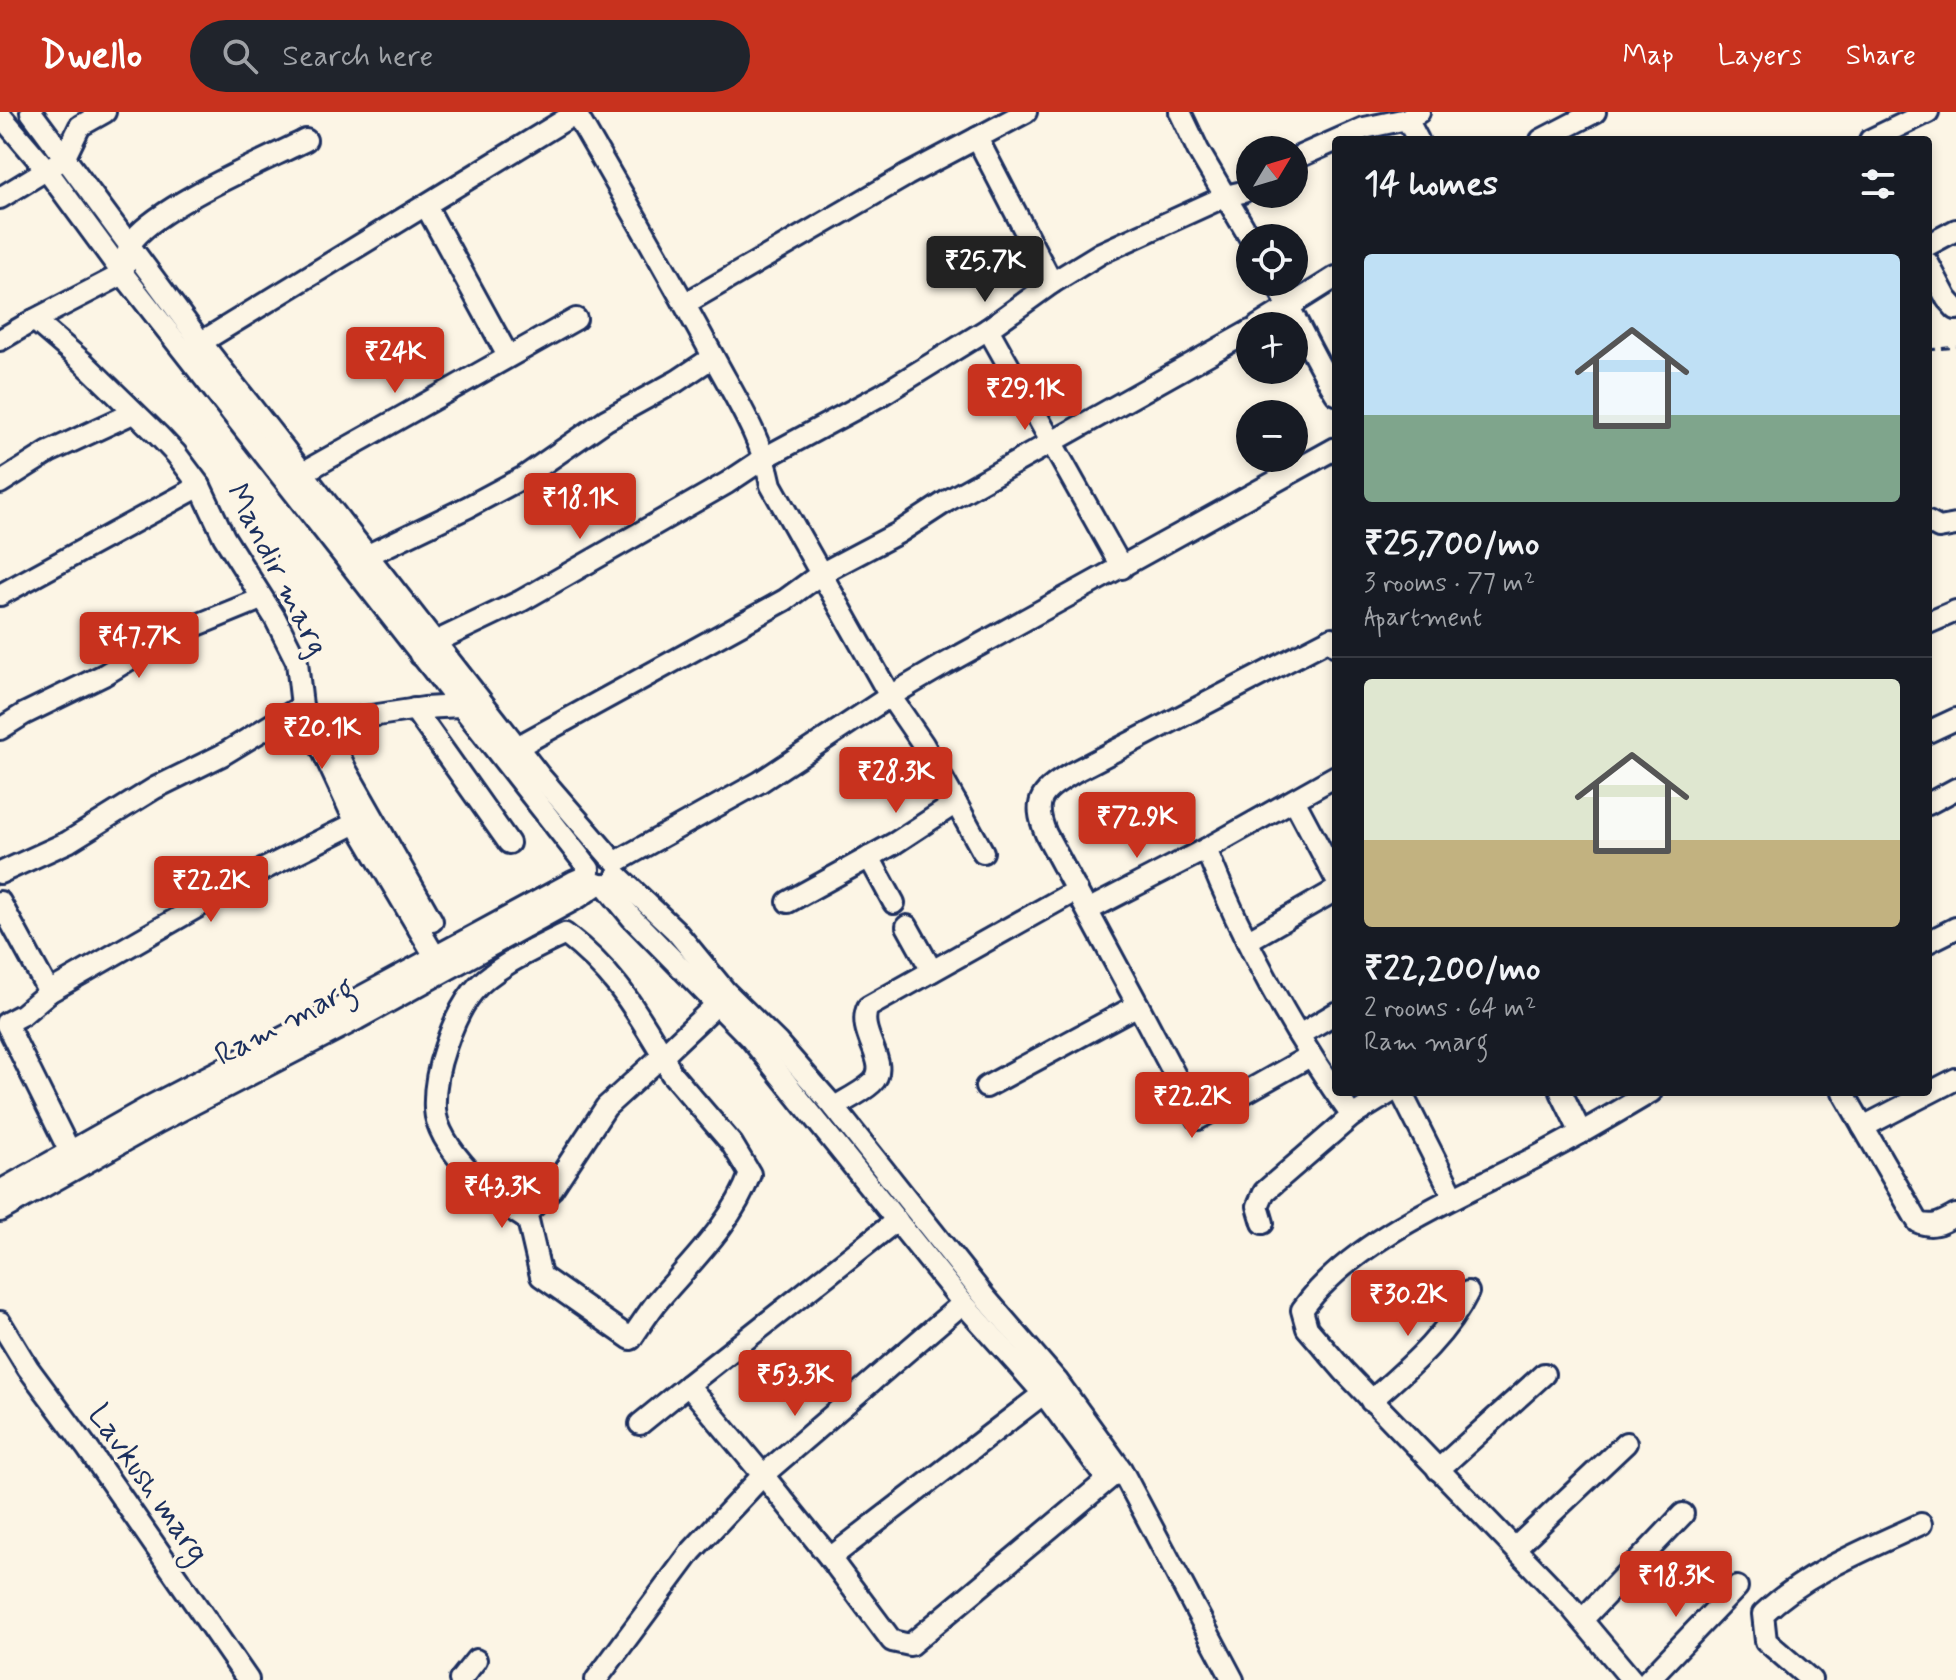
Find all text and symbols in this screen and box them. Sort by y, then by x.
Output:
search box [190,20,750,92]
text: Dwello [40,32,142,81]
icon: search [218,34,262,78]
text: Search here [282,37,433,76]
text: Map [1623,38,1674,75]
text: Layers [1718,38,1802,75]
text: Share [1846,38,1916,75]
north arrow [1236,136,1308,208]
map controls [1236,136,1308,472]
text: 14 homes [1364,162,1498,207]
icon: filters [1856,162,1900,206]
button: locate [1236,224,1308,296]
pin: ₹25.7K [920,236,1050,304]
text: ₹25.7K [945,245,1026,279]
icon: home [1560,306,1704,450]
button: + [1236,312,1308,384]
pin: ₹24K [348,327,442,395]
text: ₹24K [364,336,426,370]
pin: ₹29.1K [960,364,1090,432]
text: ₹29.1K [986,373,1064,407]
button: − [1236,400,1308,472]
pin: ₹18.1K [515,473,645,541]
street label: Mandir marg [216,477,338,663]
text: ₹18.1K [542,482,618,516]
text: ₹25,700/mo [1364,522,1539,567]
text: 3 rooms · 77 m² [1364,567,1535,601]
text: Apartment [1364,601,1482,635]
pin: ₹47.7K [74,612,204,680]
text: ₹47.7K [98,621,180,655]
pin: ₹20.1K [257,703,387,771]
text: ₹20.1K [283,712,361,746]
icon: home [1560,731,1704,875]
pin: ₹28.3K [831,747,961,815]
text: ₹28.3K [857,756,935,790]
pin: ₹72.9K [1072,792,1202,860]
text: ₹72.9K [1097,801,1177,835]
pin: ₹22.2K [146,856,276,924]
text: ₹22.2K [172,865,250,899]
text: ₹22,200/mo [1364,947,1541,992]
street label: Ram marg [208,968,364,1079]
text: 2 rooms · 64 m² [1364,992,1536,1026]
text: Ram marg [1364,1026,1488,1060]
pin: ₹22.2K [1127,1072,1257,1140]
text: ₹22.2K [1153,1081,1231,1115]
pin: ₹43.3K [437,1162,567,1230]
text: ₹43.3K [464,1171,540,1205]
pin: ₹30.2K [1343,1270,1473,1338]
text: ₹30.2K [1369,1279,1447,1313]
pin: ₹53.3K [730,1350,860,1418]
text: ₹53.3K [757,1359,833,1393]
street label: Lavkush marg [76,1396,218,1573]
pin: ₹18.3K [1611,1551,1741,1619]
text: ₹18.3K [1638,1560,1714,1594]

